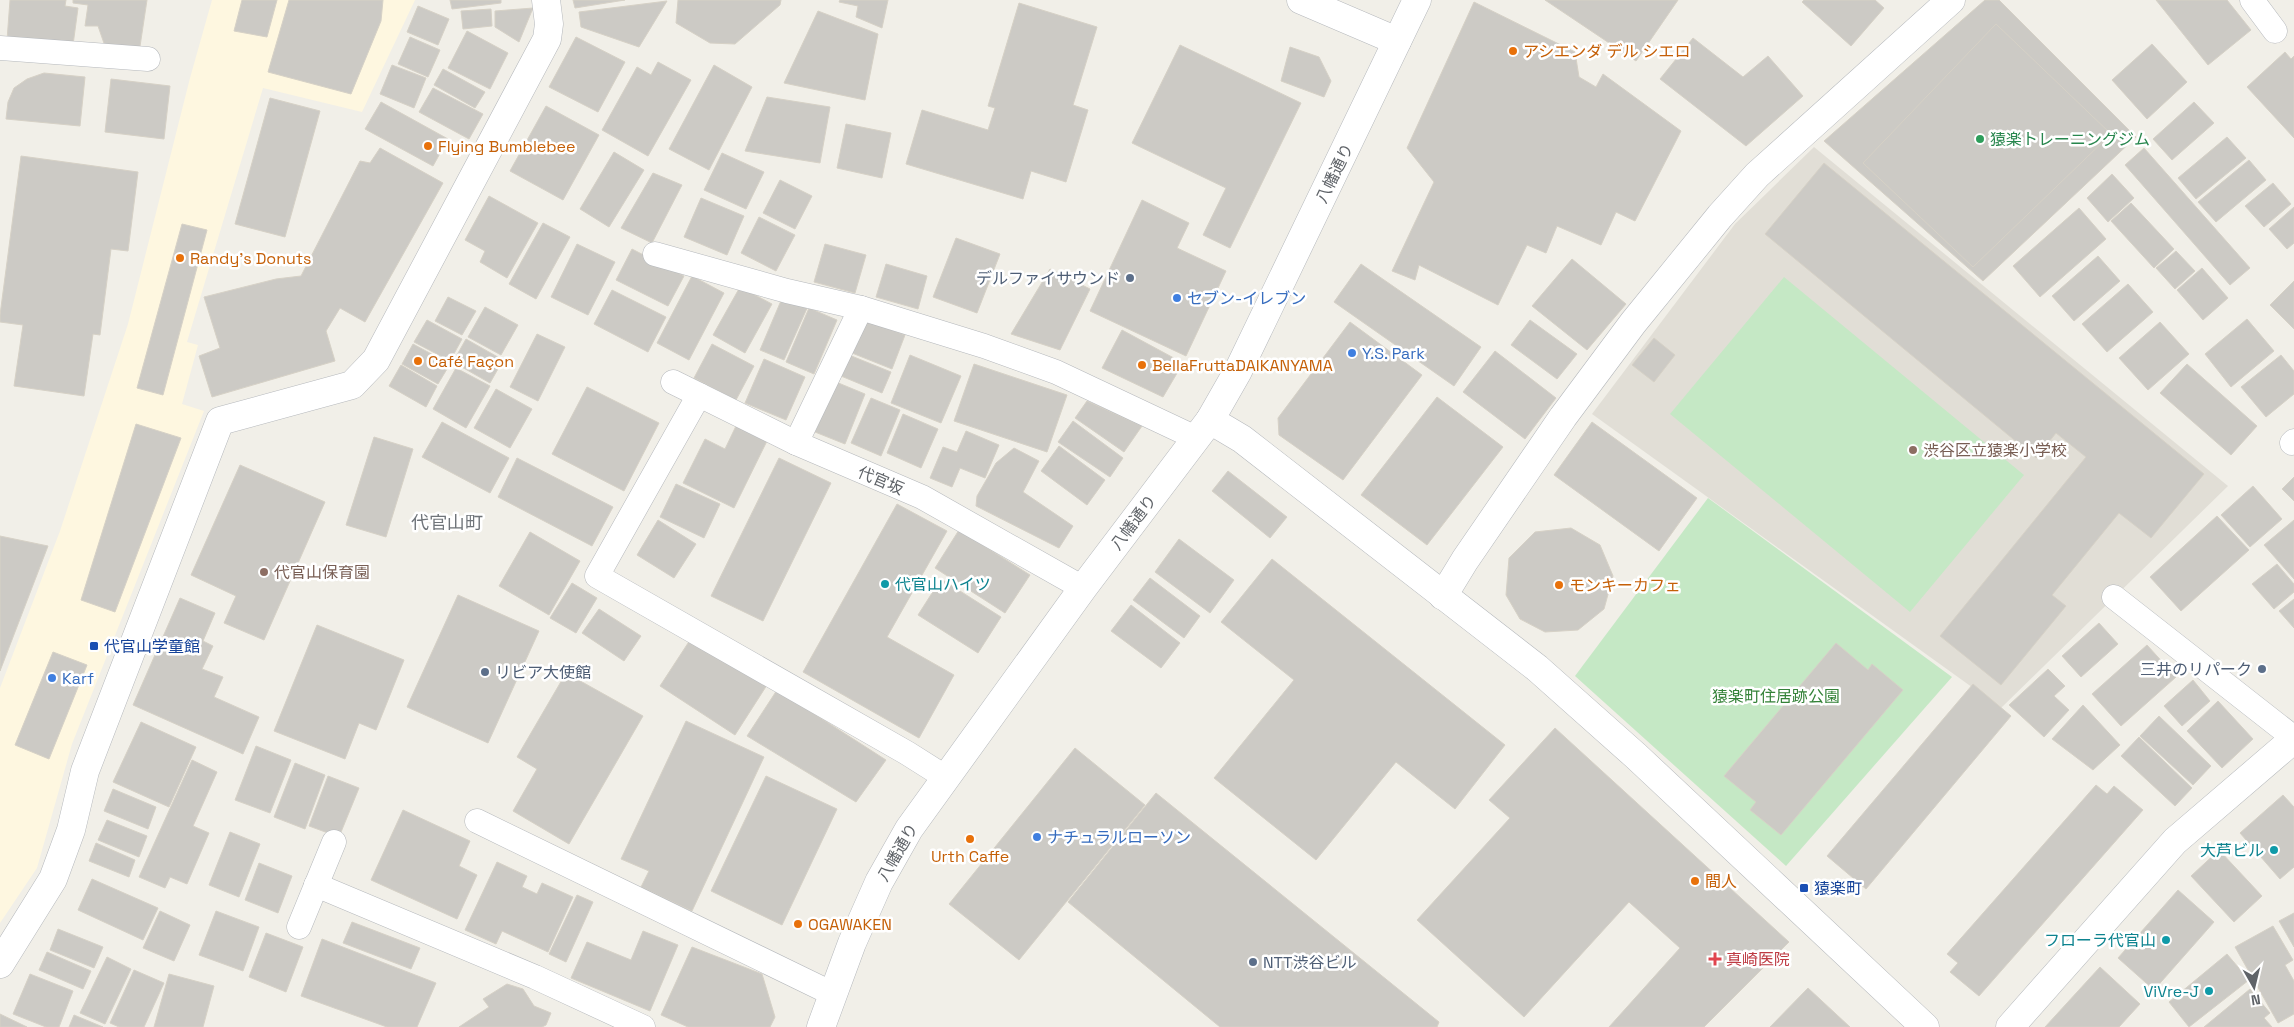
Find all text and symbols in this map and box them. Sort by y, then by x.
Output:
place label: アシエンダ デル シエロ [1523,41,1691,62]
marker: アシエンダ デル シエロ [1507,45,1519,57]
place label: 猿楽トレーニングジム [1990,129,2150,150]
marker: 猿楽トレーニングジム [1974,133,1986,145]
place label: Flying Bumblebee [438,136,576,157]
marker: Flying Bumblebee [422,140,434,152]
street label: 八幡通り [1311,140,1358,207]
place label: Randy's Donuts [190,248,311,269]
marker: Randy's Donuts [174,252,186,264]
place label: デルファイサウンド [976,268,1120,289]
marker: デルファイサウンド [1124,272,1136,284]
place label: セブン-イレブン [1187,288,1306,309]
marker: セブン-イレブン [1171,292,1183,304]
place label: Y.S. Park [1362,343,1425,364]
marker: Y.S. Park [1346,347,1358,359]
place label: Café Façon [428,351,514,372]
marker: Café Façon [412,355,424,367]
place label: BellaFruttaDAIKANYAMA [1152,355,1333,376]
marker: BellaFruttaDAIKANYAMA [1136,359,1148,371]
place label: 渋谷区立猿楽小学校 [1923,440,2067,461]
marker: 渋谷区立猿楽小学校 [1907,444,1919,456]
street label: 代官坂 [855,461,907,500]
street label: 八幡通り [1106,490,1161,554]
district label: 代官山町 [411,511,483,534]
place label: 代官山保育園 [274,562,370,583]
marker: 代官山保育園 [258,566,270,578]
place label: 代官山ハイツ [895,574,991,595]
place label: モンキーカフェ [1569,575,1681,596]
marker: 代官山ハイツ [879,578,891,590]
marker: モンキーカフェ [1553,579,1565,591]
place label: 代官山学童館 [104,636,200,657]
marker: 代官山学童館 [88,640,100,652]
place label: 三井のリパーク [2140,659,2252,680]
place label: リビア大使館 [495,662,591,683]
marker: 三井のリパーク [2256,663,2268,675]
marker: リビア大使館 [479,666,491,678]
place label: Karf [62,668,94,689]
marker: Karf [46,672,58,684]
park label: 猿楽町住居跡公園 [1712,686,1840,707]
street label: 八幡通り [872,819,923,885]
place label: ナチュラルローソン [1047,827,1191,848]
marker: ナチュラルローソン [1031,831,1043,843]
marker: Urth Caffe [964,833,976,845]
place label: 大芦ビル [2200,840,2264,861]
marker: 大芦ビル [2268,844,2280,856]
place label: Urth Caffe [931,846,1009,867]
place label: 間人 [1705,871,1737,892]
marker: 間人 [1689,875,1701,887]
place label: 猿楽町 [1814,878,1862,899]
marker: 猿楽町 [1798,882,1810,894]
place label: OGAWAKEN [808,914,892,935]
marker: OGAWAKEN [792,918,804,930]
place label: フローラ代官山 [2044,930,2156,951]
marker: フローラ代官山 [2160,934,2172,946]
place label: 真崎医院 [1726,949,1790,970]
place label: NTT渋谷ビル [1263,952,1356,973]
marker: 真崎医院 [1708,952,1722,966]
marker: NTT渋谷ビル [1247,956,1259,968]
north arrow [2229,962,2279,1012]
place label: ViVre-J [2143,981,2199,1002]
marker: ViVre-J [2203,985,2215,997]
text: N [2250,990,2262,1009]

